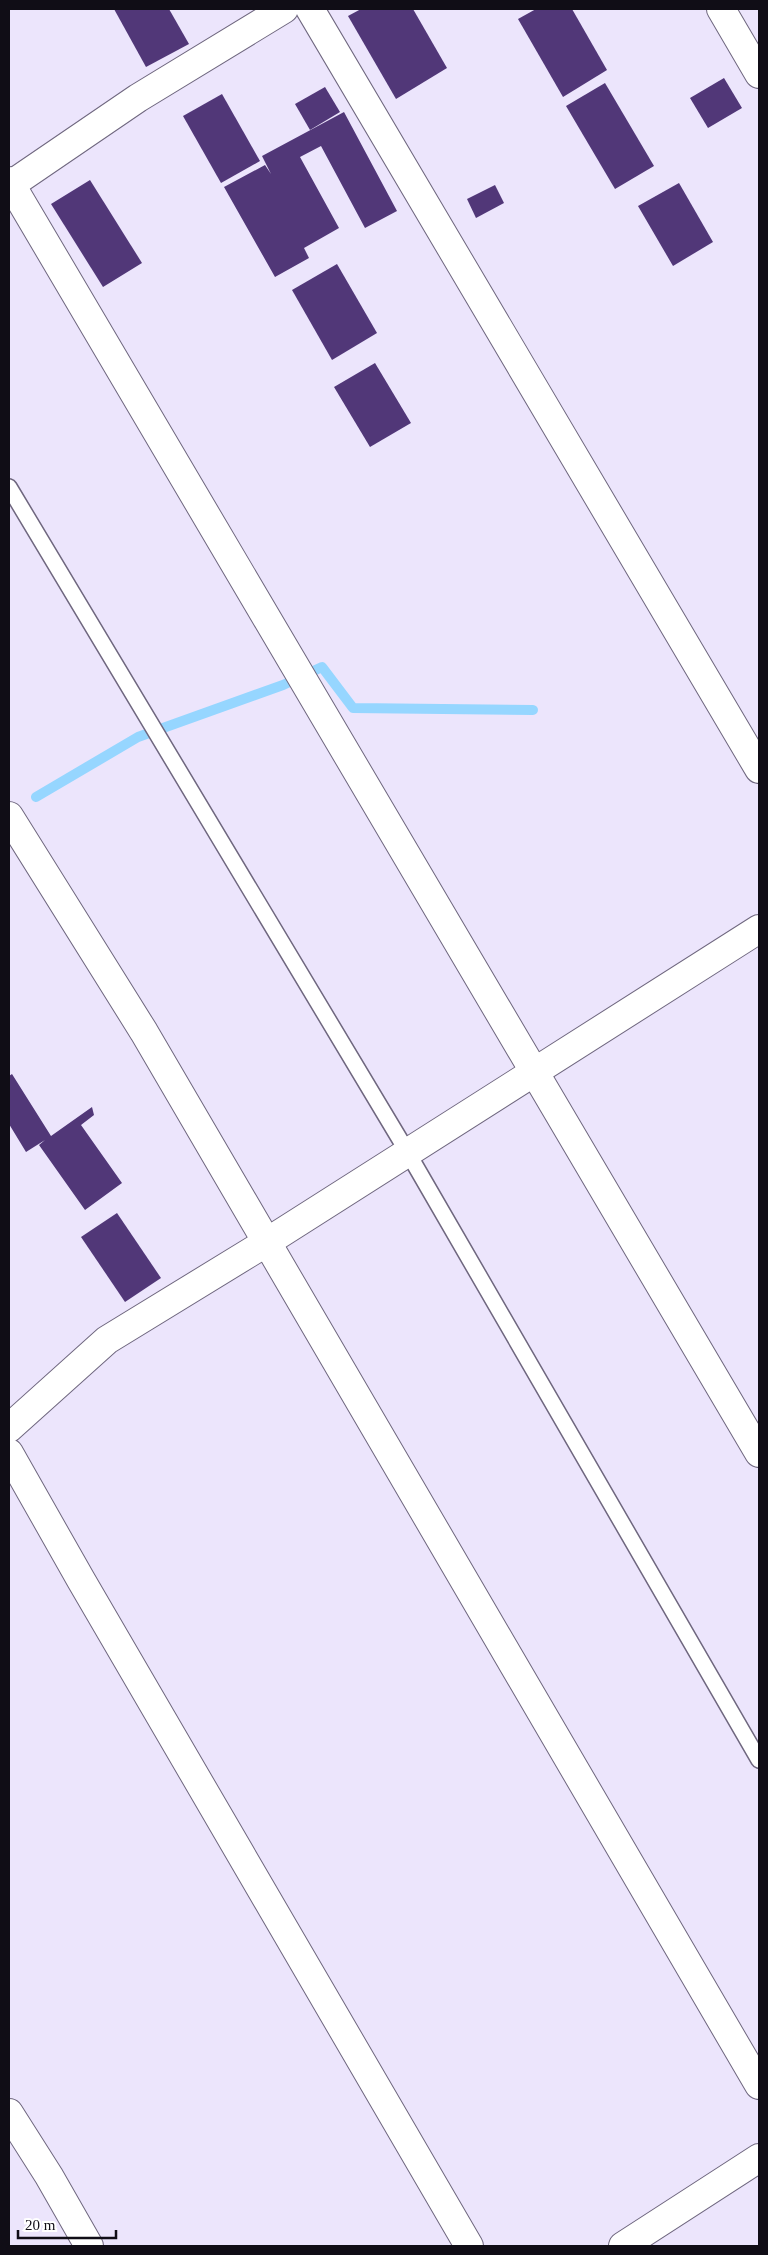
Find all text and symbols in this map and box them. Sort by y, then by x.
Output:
scale bar [18,2208,115,2240]
text: 20 m [25,2217,56,2233]

